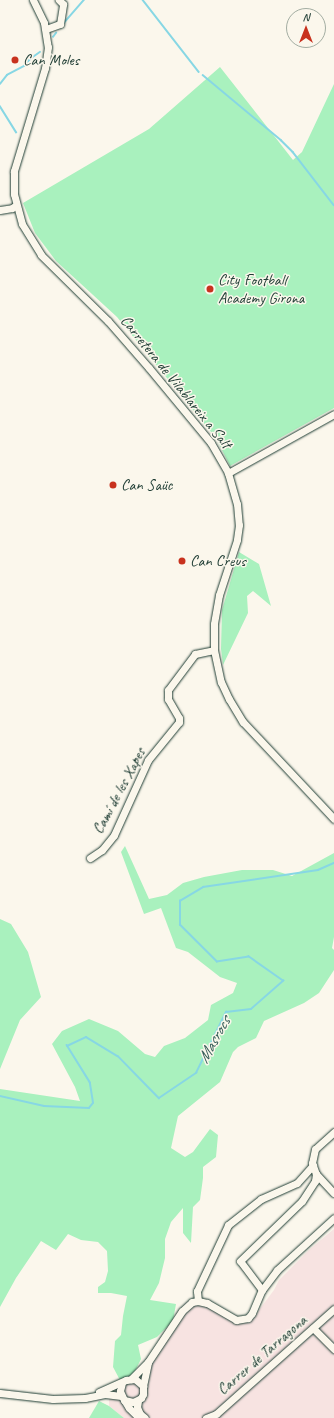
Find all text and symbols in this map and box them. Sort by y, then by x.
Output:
north arrow [286,8,326,48]
text: N [303,10,309,24]
place label: Can Moles [23,50,79,70]
marker: Can Moles [10,55,20,65]
place label: City Football Academy Girona [218,270,305,308]
marker: City Football Academy Girona [205,284,215,294]
street label: Carretera de Vilablareix a Salt [116,311,236,453]
place label: Can Saüc [121,475,173,495]
marker: Can Saüc [108,480,118,490]
place label: Can Creus [190,551,246,571]
marker: Can Creus [177,556,187,566]
street label: Camí de les Xapes [88,745,150,837]
water label: Masrocs [193,1013,235,1067]
street label: Carrer de Tarragona [213,1311,311,1399]

